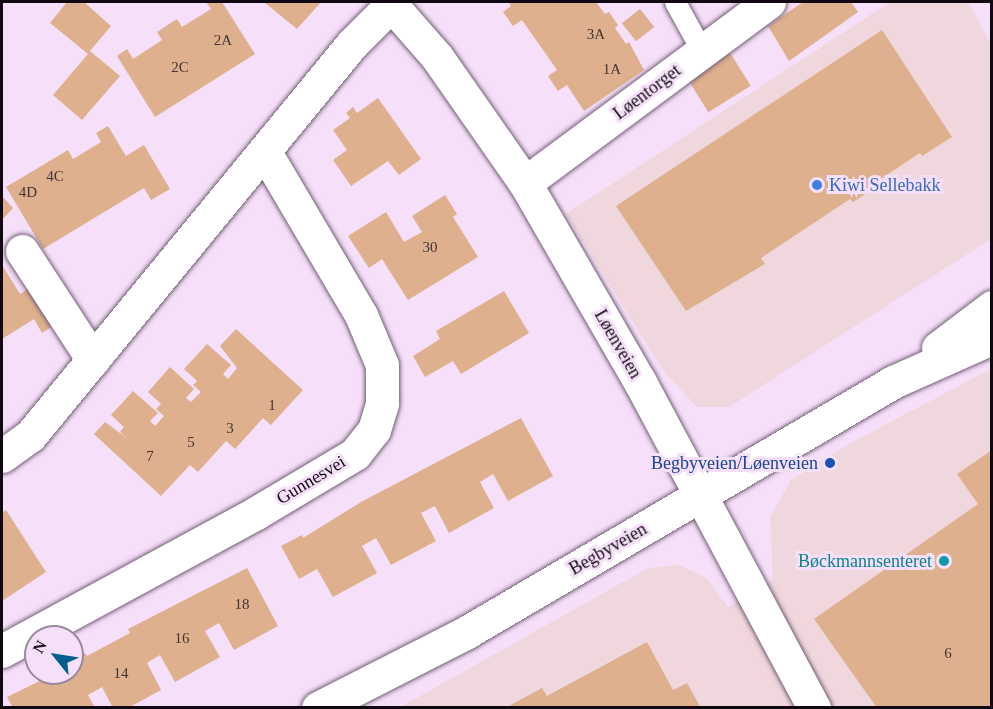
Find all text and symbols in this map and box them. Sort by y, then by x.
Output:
house number: 3A [587,26,605,44]
house number: 2A [214,32,232,50]
house number: 2C [171,59,189,77]
street label: Løentorget [609,60,685,124]
house number: 1A [603,61,621,79]
house number: 4C [46,168,64,186]
place label: Kiwi Sellebakk [829,174,940,196]
marker: Kiwi Sellebakk [810,178,824,192]
house number: 4D [19,184,37,202]
house number: 30 [422,239,438,257]
street label: Løenveien [590,306,646,382]
house number: 1 [268,397,276,415]
house number: 3 [226,420,234,438]
house number: 5 [187,434,195,452]
house number: 7 [146,448,154,466]
street label: Gunnesvei [272,451,350,509]
place label: Begbyveien/Løenveien [651,452,818,474]
marker: Begbyveien/Løenveien [823,456,837,470]
street label: Begbyveien [565,518,651,580]
place label: Bøckmannsenteret [798,550,932,572]
marker: Bøckmannsenteret [937,554,951,568]
house number: 18 [234,596,250,614]
north arrow [24,625,84,685]
house number: 16 [174,630,190,648]
text: N [29,637,50,656]
house number: 6 [944,645,952,663]
house number: 14 [114,665,128,683]

